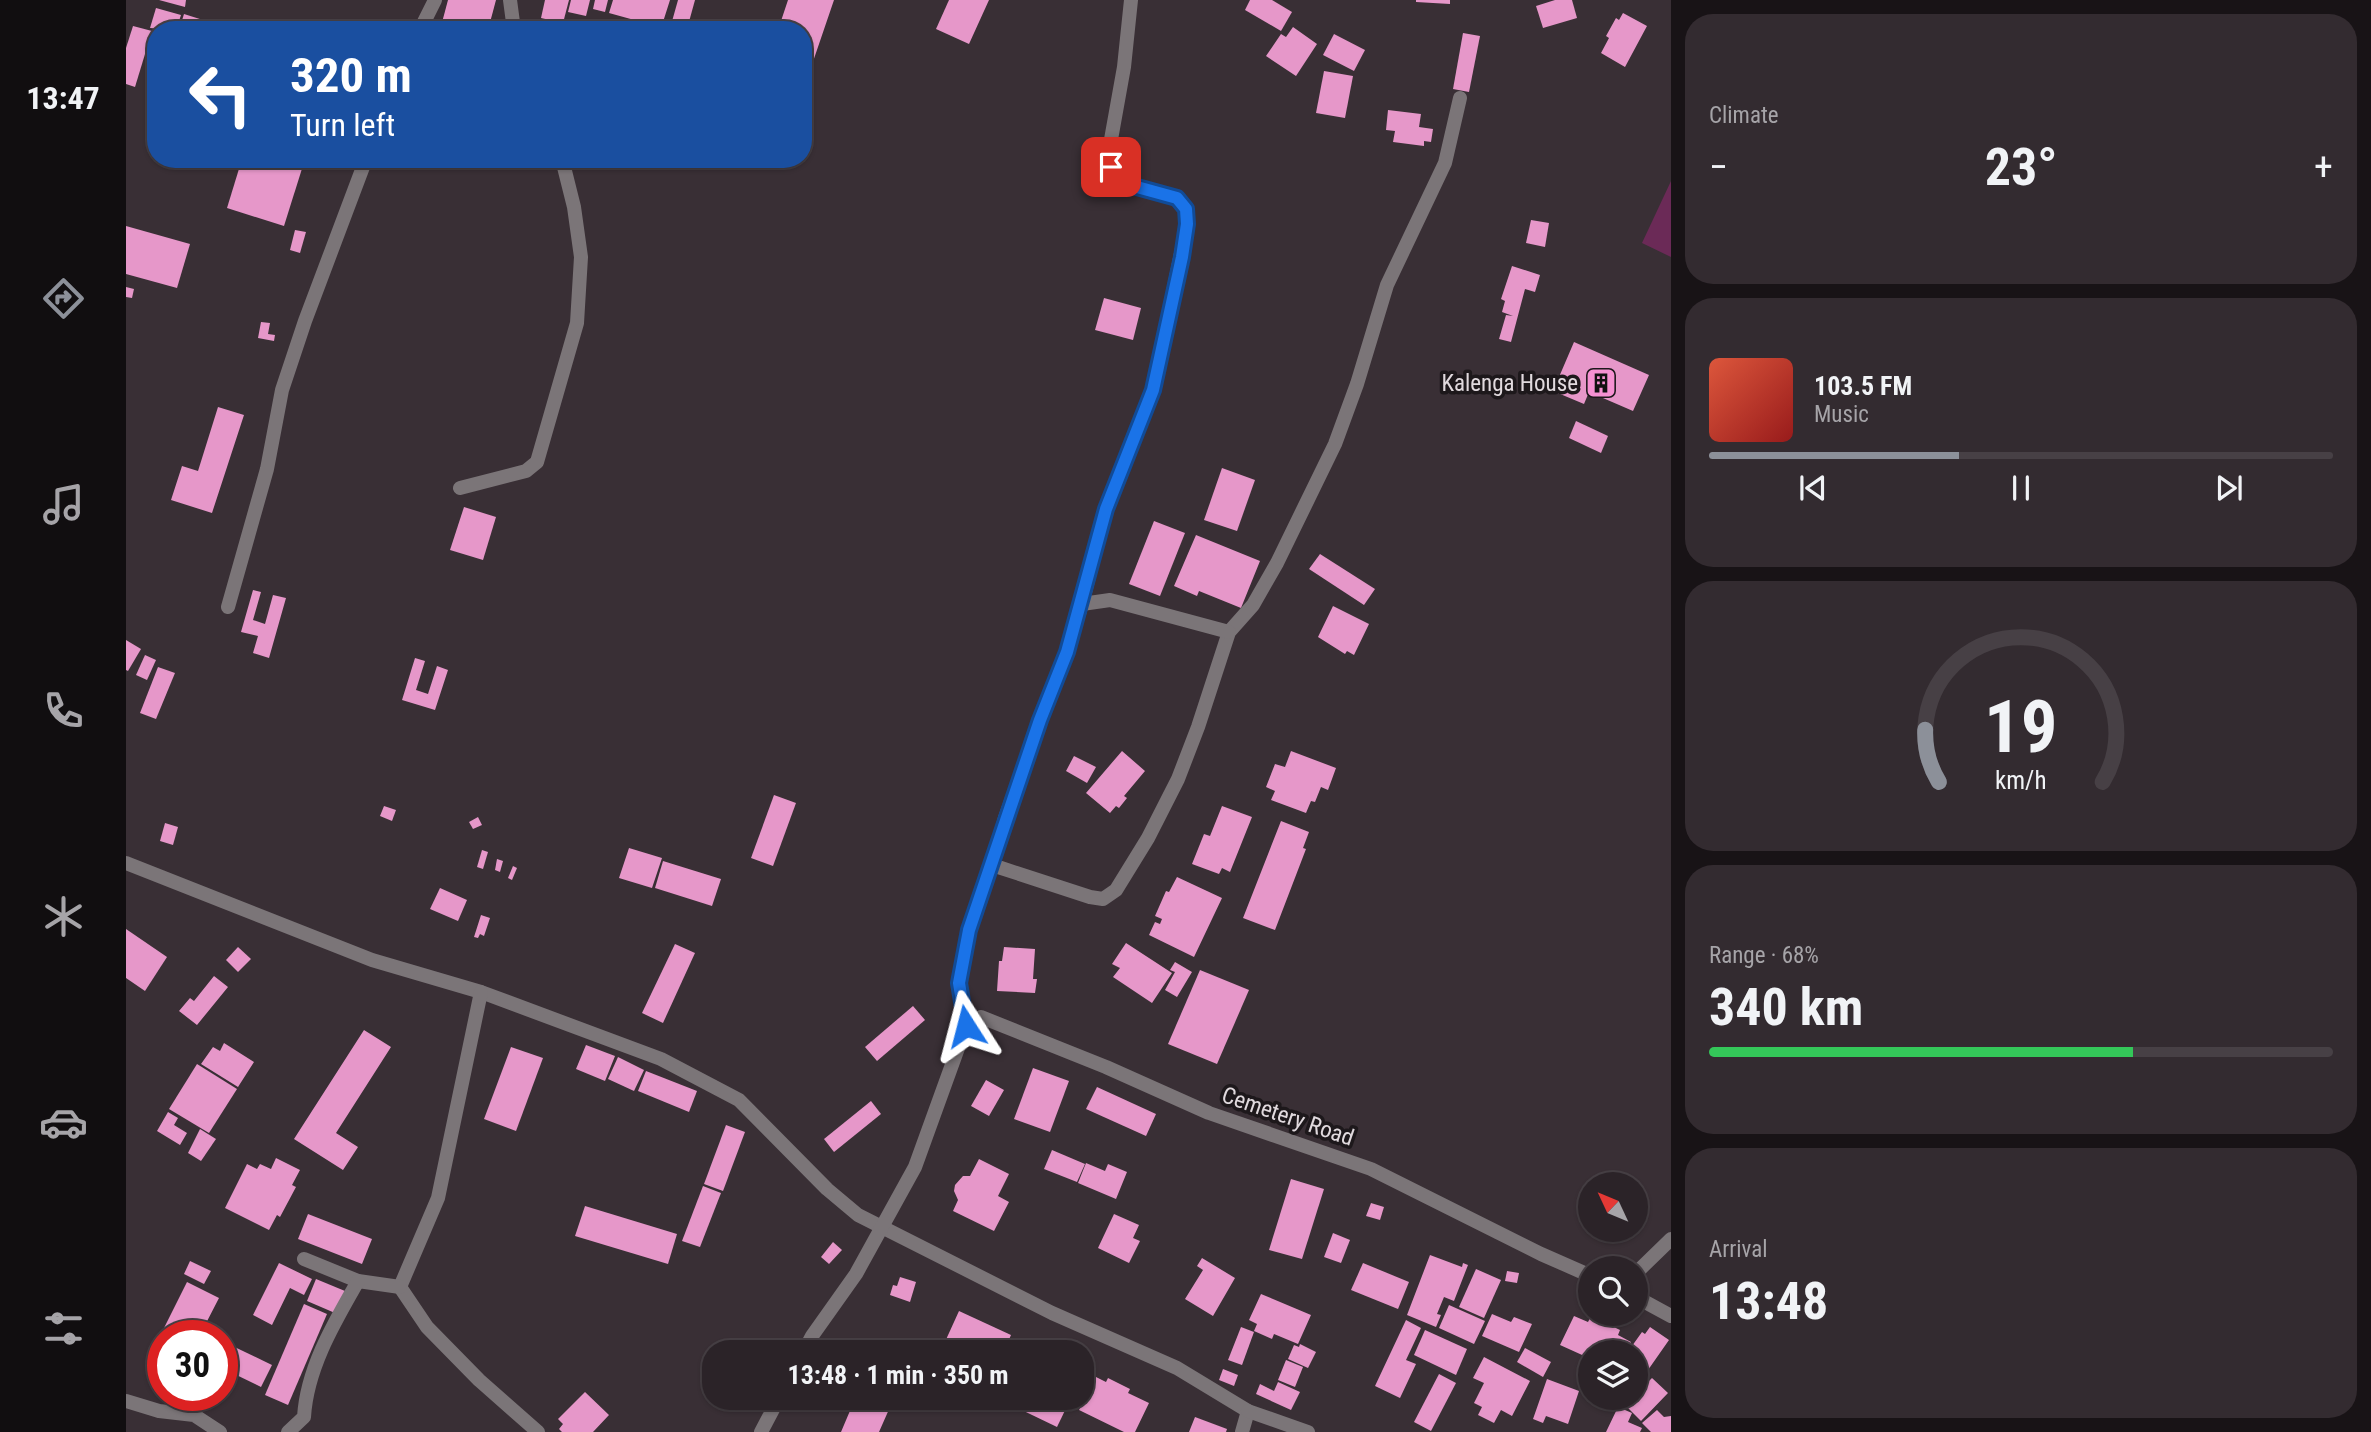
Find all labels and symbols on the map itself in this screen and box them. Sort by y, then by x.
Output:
pin [1081,137,1141,197]
building icon: Kalenga House [1584,366,1618,400]
place label: Kalenga House [1441,370,1578,397]
position arrow [929,989,1003,1063]
street label: Cemetery Road [1218,1081,1357,1152]
north arrow [1578,1172,1648,1242]
speed limit sign: 30 [147,1320,238,1411]

